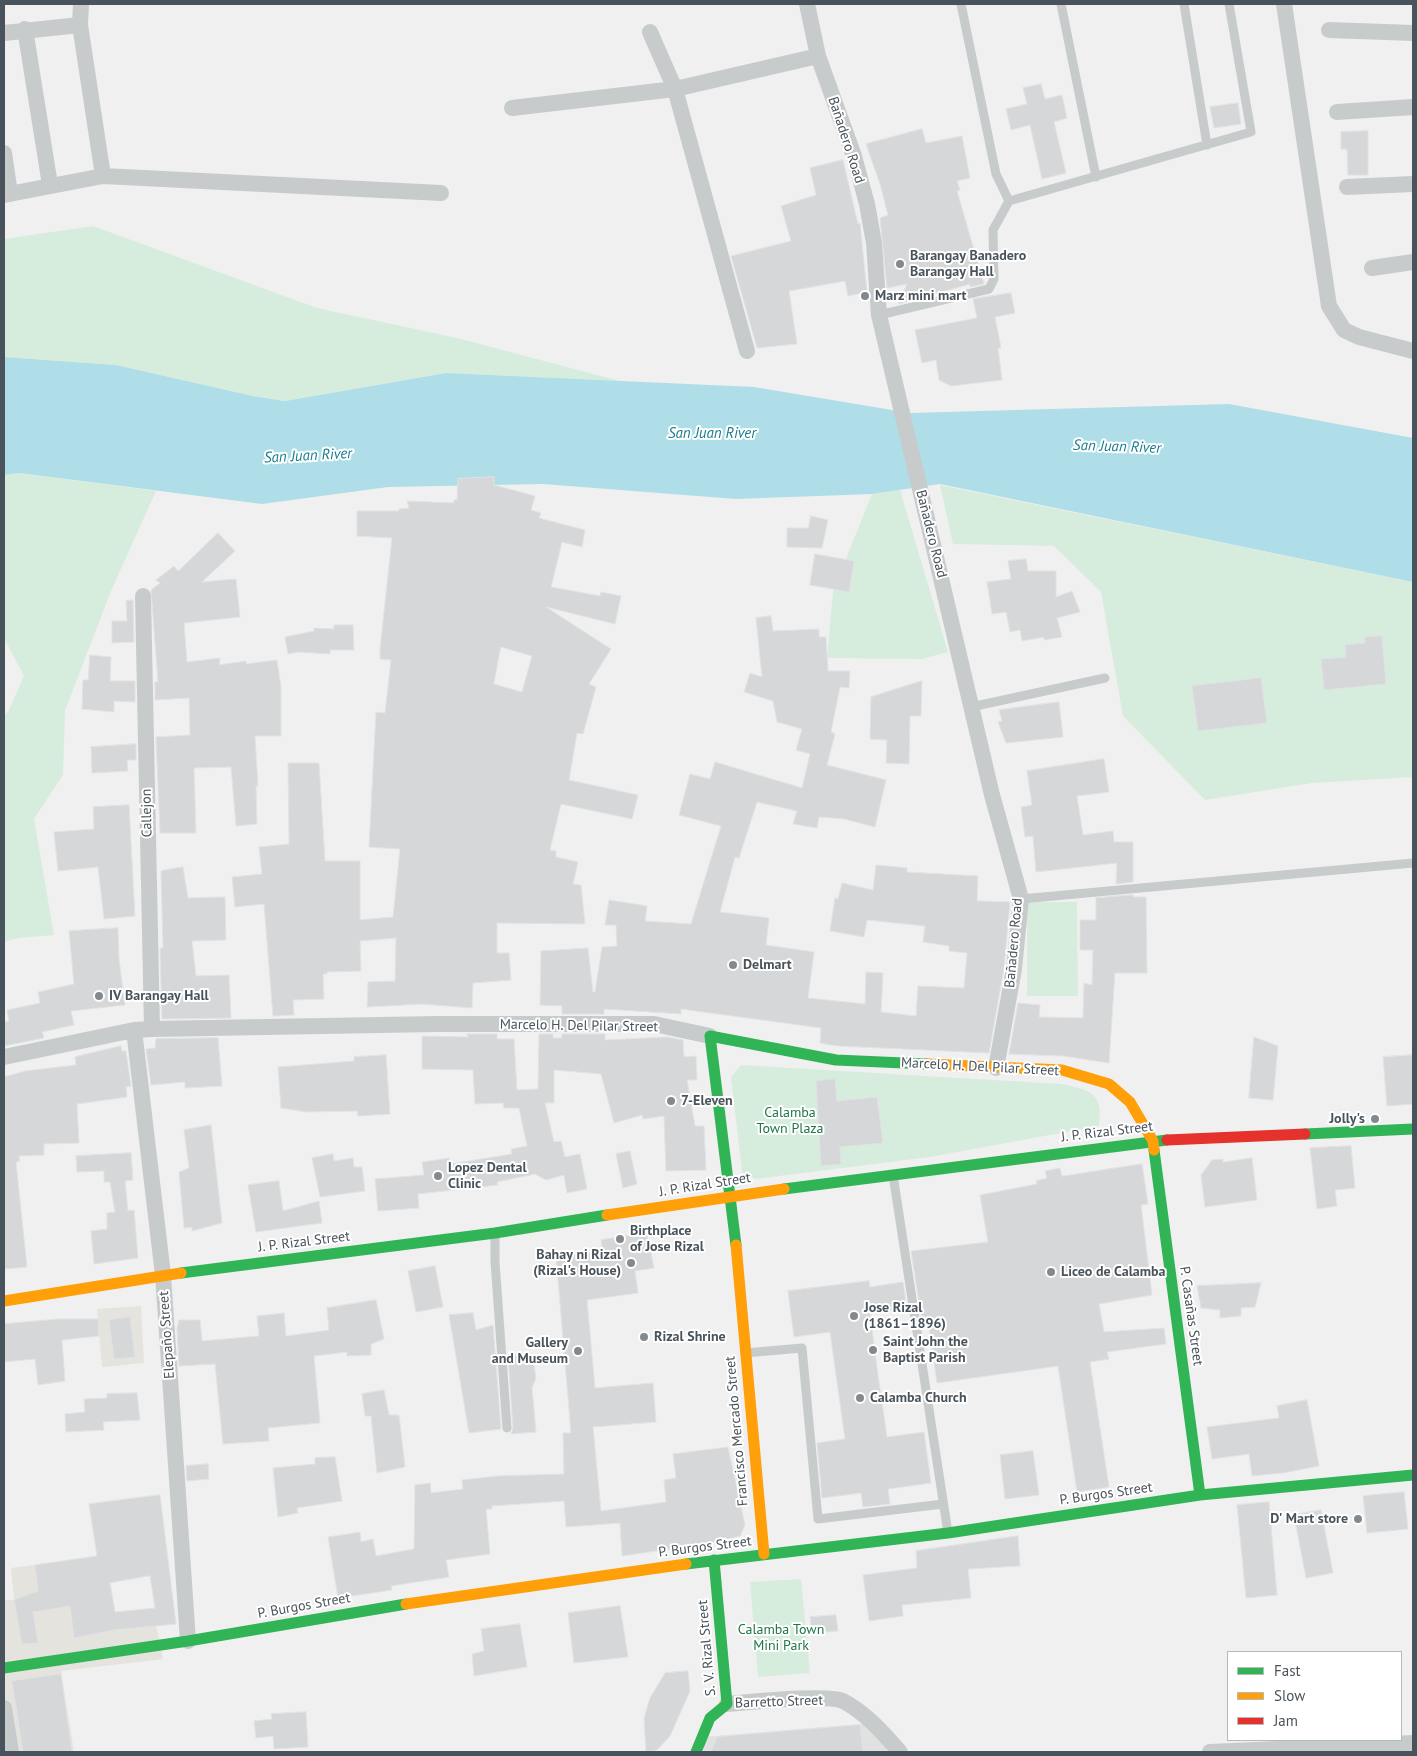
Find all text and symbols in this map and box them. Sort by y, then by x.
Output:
street label: Bañadero Road [824,95,868,185]
place label: Barangay Banadero Barangay Hall [910,248,1026,280]
marker: Barangay Banadero Barangay Hall [894,258,906,270]
place label: Marz mini mart [875,288,966,304]
marker: Marz mini mart [859,290,871,302]
water label: San Juan River [668,425,756,443]
water label: San Juan River [1073,436,1161,458]
water label: San Juan River [264,445,352,467]
street label: Bañadero Road [912,488,950,580]
street label: Callejon [138,788,156,838]
street label: Bañadero Road [1002,897,1026,989]
place label: Delmart [743,957,792,973]
marker: Delmart [727,959,739,971]
place label: IV Barangay Hall [109,988,209,1004]
marker: IV Barangay Hall [93,990,105,1002]
street label: Marcelo H. Del Pilar Street [500,1016,658,1036]
street label: Marcelo H. Del Pilar Street [901,1054,1059,1080]
place label: 7-Eleven [681,1093,733,1109]
marker: 7-Eleven [665,1095,677,1107]
park label: Calamba Town Plaza [756,1105,824,1138]
place label: Jolly's [1329,1111,1365,1127]
marker: Jolly's [1369,1113,1381,1125]
street label: J. P. Rizal Street [1060,1118,1154,1146]
place label: Lopez Dental Clinic [448,1160,527,1192]
street label: J. P. Rizal Street [658,1169,752,1201]
marker: Lopez Dental Clinic [432,1170,444,1182]
place label: Birthplace of Jose Rizal [630,1223,704,1256]
street label: J. P. Rizal Street [257,1228,351,1256]
marker: Birthplace of Jose Rizal [614,1233,626,1245]
place label: Bahay ni Rizal (Rizal's House) [533,1247,621,1280]
marker: Bahay ni Rizal (Rizal's House) [625,1257,637,1269]
place label: Liceo de Calamba [1061,1264,1165,1280]
street label: P. Casañas Street [1176,1265,1206,1367]
marker: Liceo de Calamba [1045,1266,1057,1278]
street label: Elepaño Street [156,1291,178,1379]
place label: Jose Rizal (1861–1896) [864,1300,946,1332]
marker: Jose Rizal (1861–1896) [848,1310,860,1322]
place label: Rizal Shrine [654,1329,726,1345]
marker: Rizal Shrine [638,1331,650,1343]
place label: Saint John the Baptist Parish [883,1334,968,1366]
place label: Gallery and Museum [492,1335,568,1368]
marker: Saint John the Baptist Parish [867,1344,879,1356]
marker: Gallery and Museum [572,1345,584,1357]
street label: Francisco Mercado Street [722,1355,752,1507]
place label: Calamba Church [870,1390,967,1406]
marker: Calamba Church [854,1392,866,1404]
street label: P. Burgos Street [1058,1479,1154,1509]
place label: D' Mart store [1270,1511,1348,1527]
marker: D' Mart store [1352,1513,1364,1525]
street label: P. Burgos Street [658,1533,752,1561]
street label: P. Burgos Street [256,1590,352,1622]
street label: S. V. Rizal Street [694,1599,720,1697]
park label: Calamba Town Mini Park [738,1622,824,1654]
legend [1227,1651,1402,1741]
text: Fast [1274,1661,1301,1680]
text: Slow [1274,1686,1305,1705]
street label: Barretto Street [735,1692,823,1712]
text: Jam [1274,1711,1298,1730]

